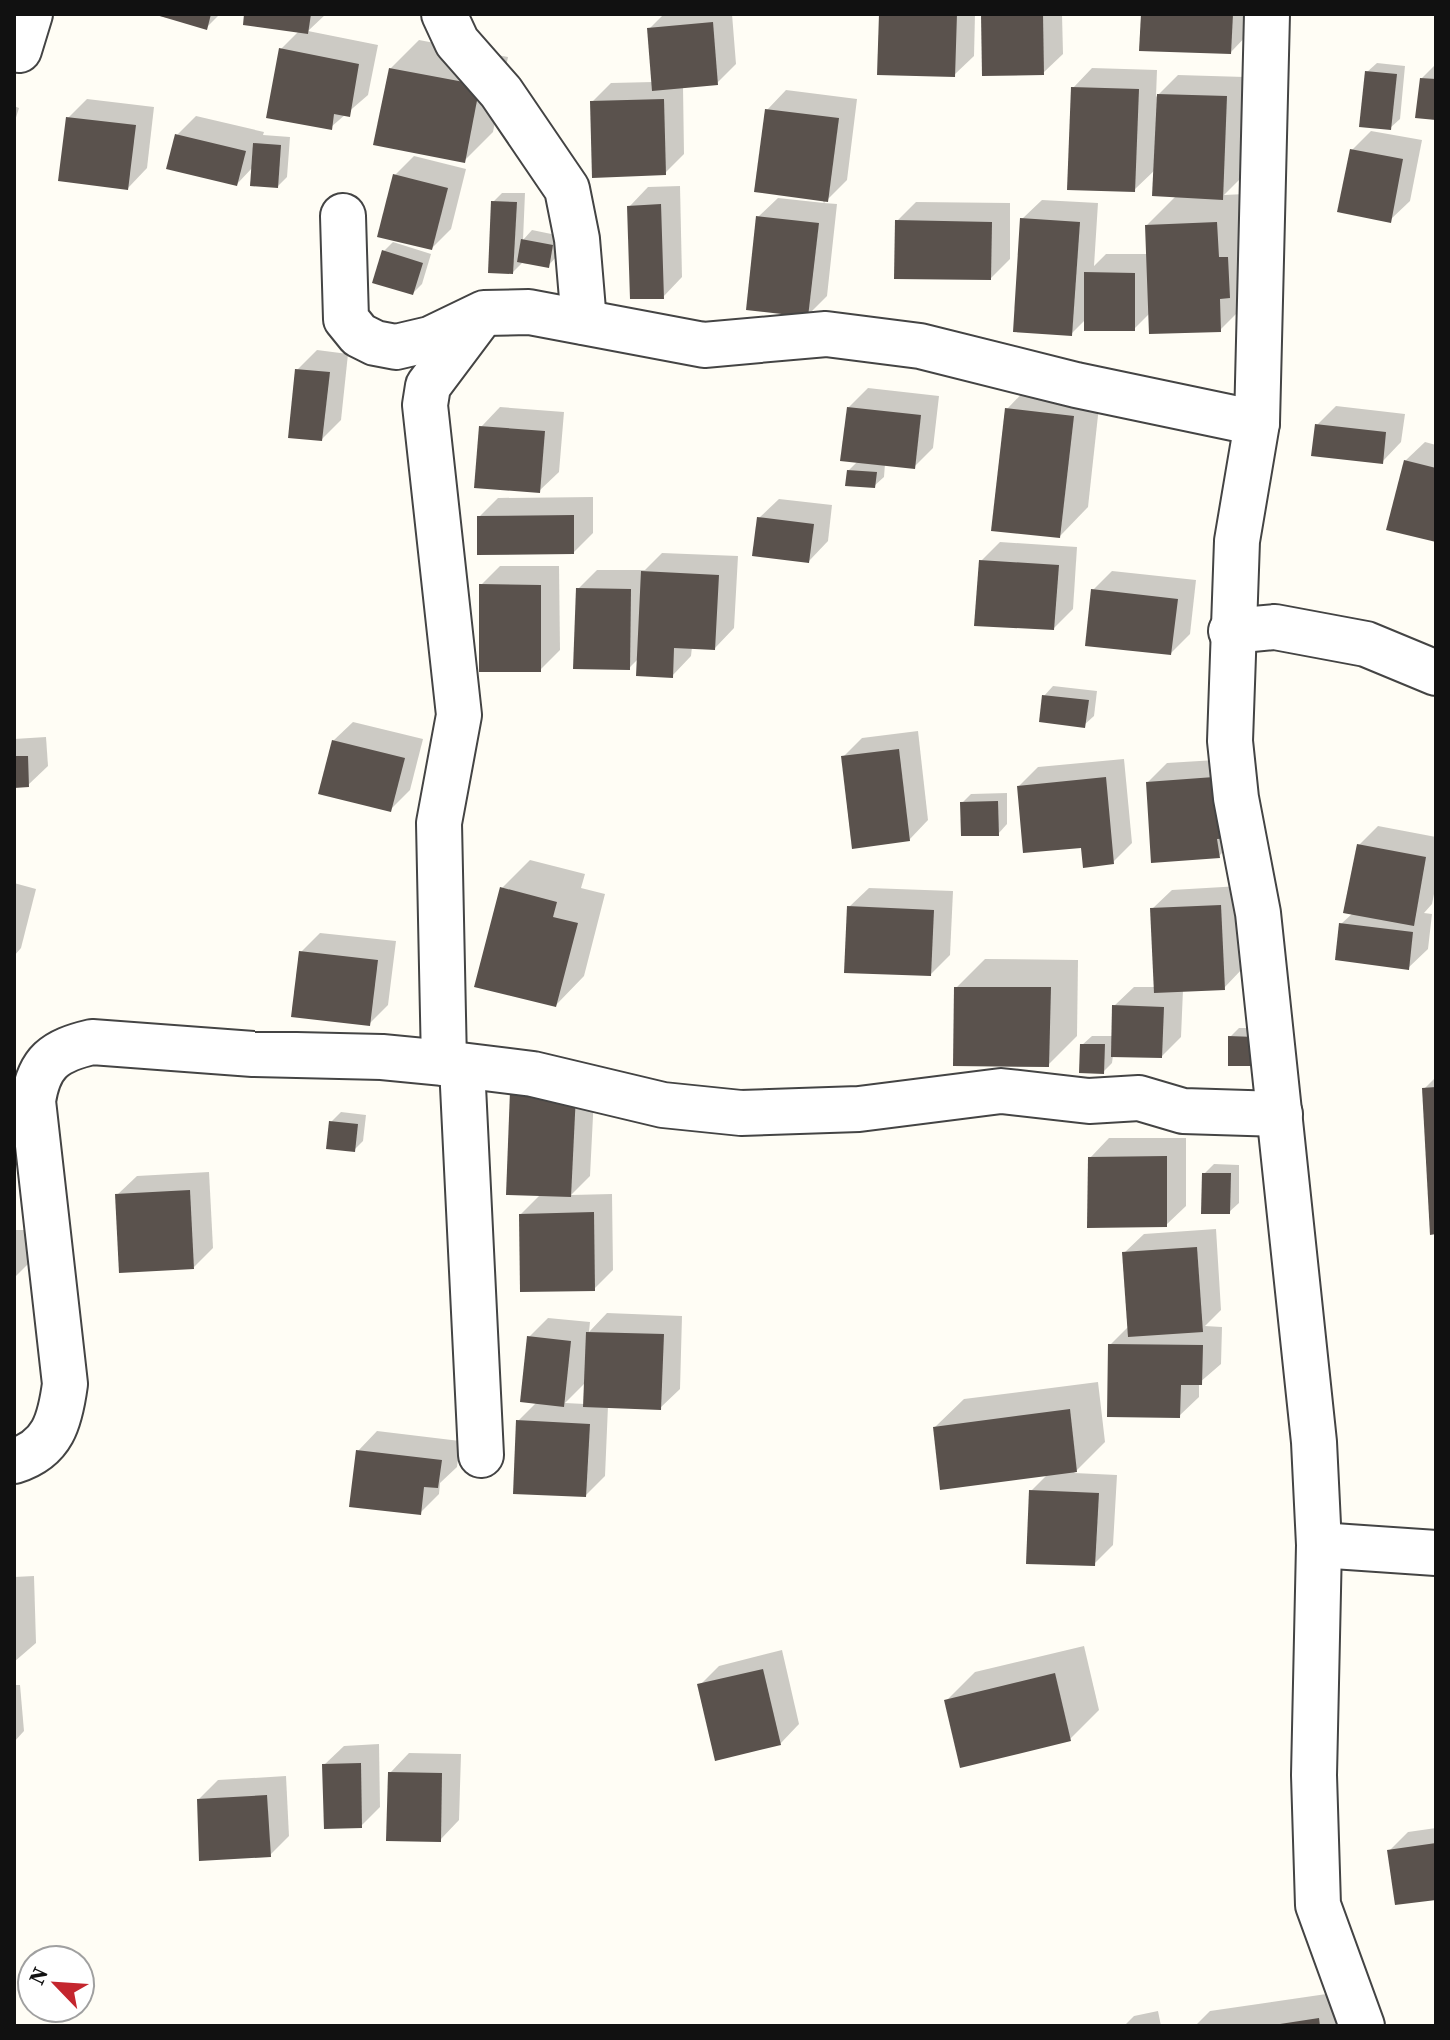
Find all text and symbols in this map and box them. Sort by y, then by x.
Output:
north arrow [16,1944,96,2024]
text: N [21,1962,55,1989]

